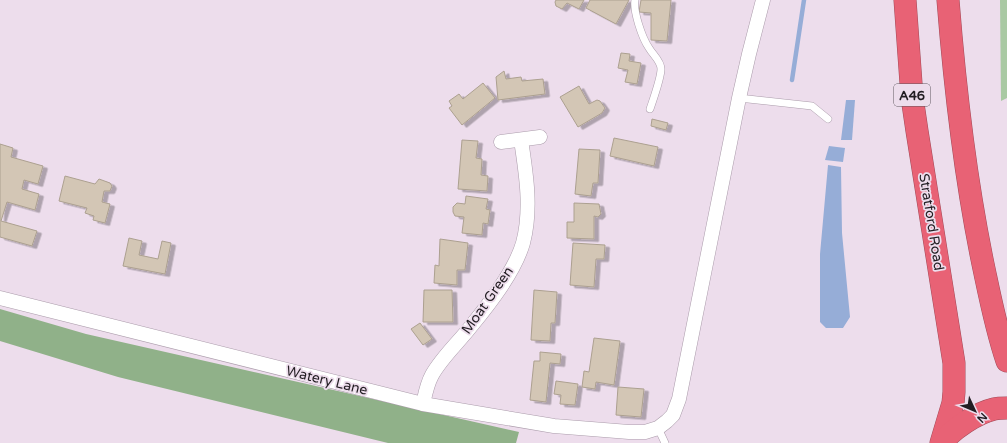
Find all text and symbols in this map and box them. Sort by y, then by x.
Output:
road number: A46 [894,84,930,106]
street label: Stratford Road [915,172,948,272]
street label: Moat Green [458,263,517,337]
street label: Watery Lane [284,362,369,399]
north arrow [955,391,995,431]
text: N [974,410,990,425]

